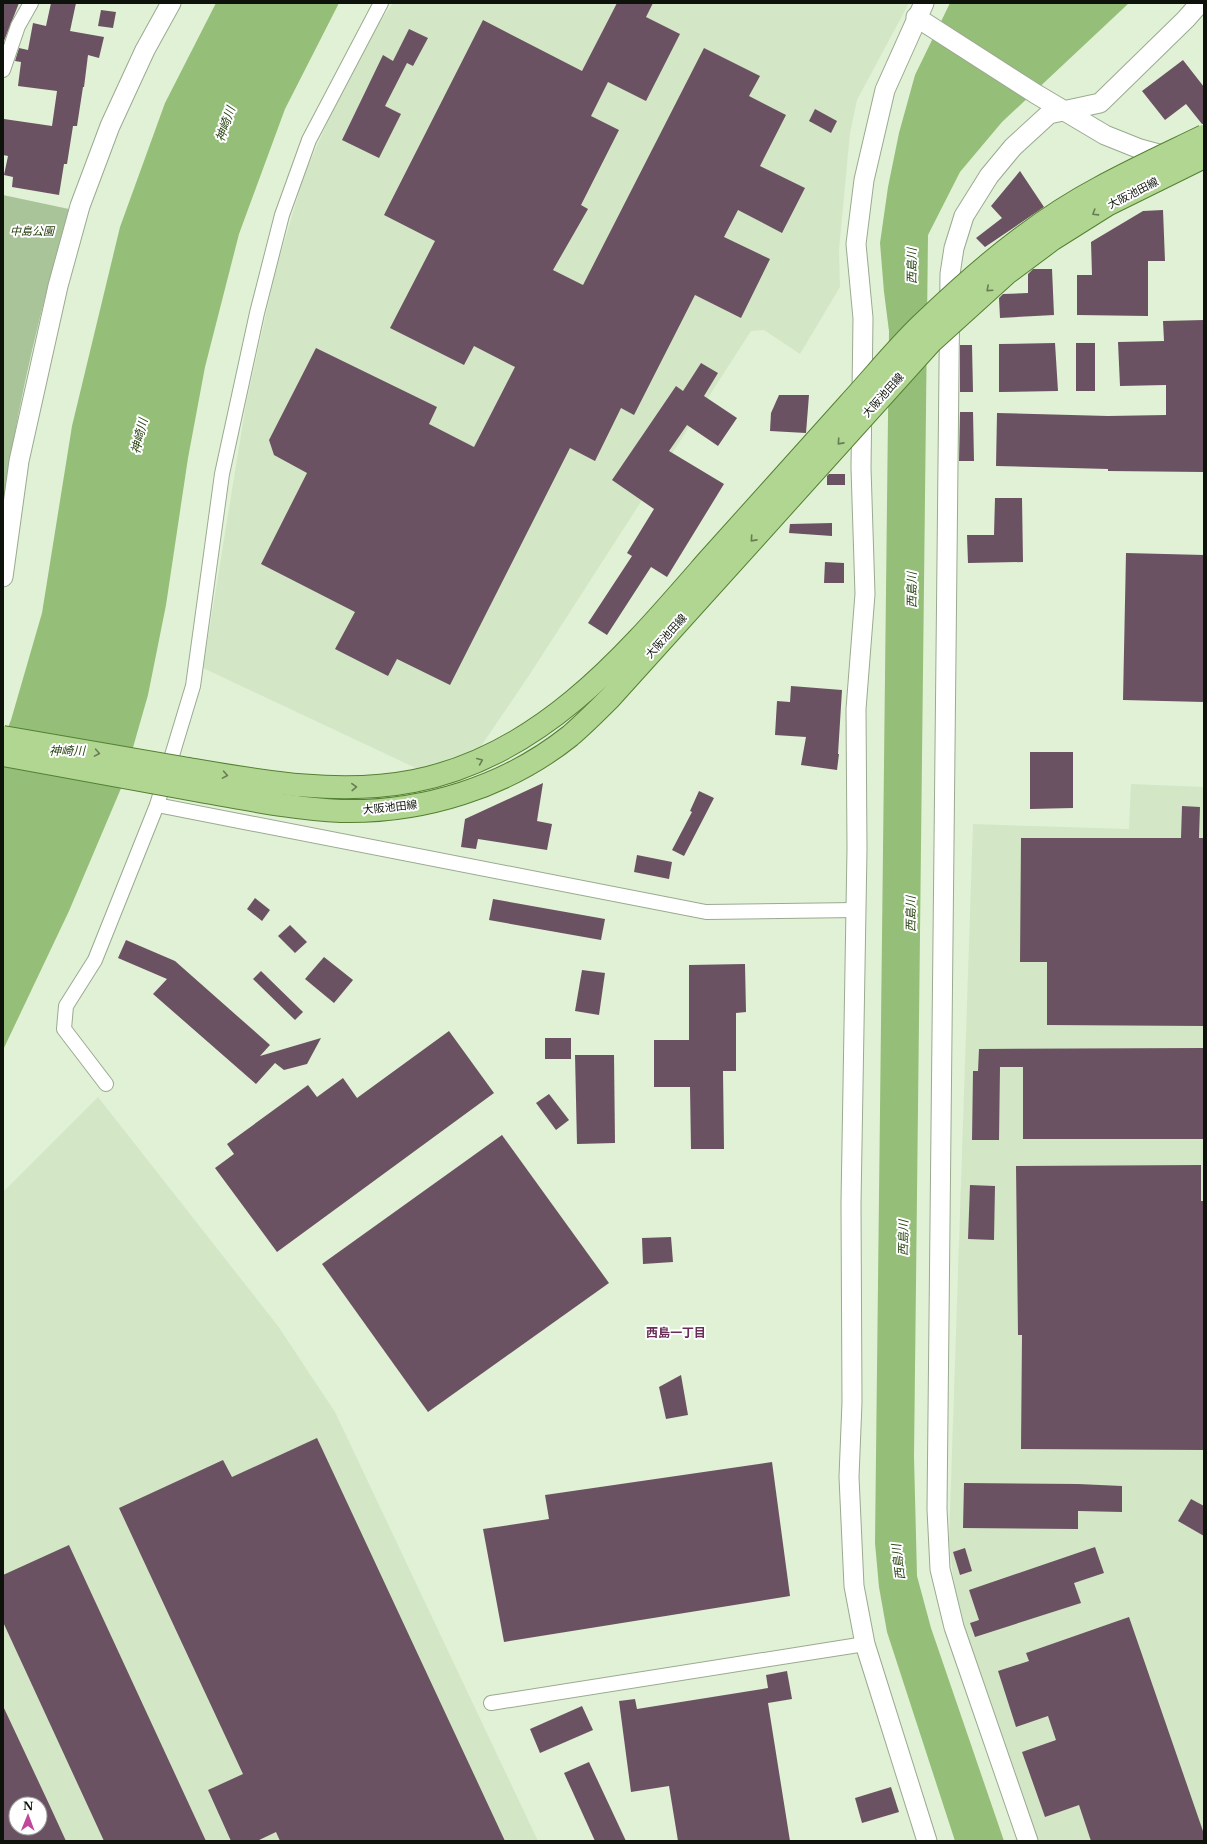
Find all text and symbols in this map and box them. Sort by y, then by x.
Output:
water label: 神崎川 [212,103,239,143]
street label: 大阪池田線 [1105,174,1161,212]
one-way arrow [1092,208,1099,215]
park label: 中島公園 [10,224,56,238]
water label: 西島川 [904,246,919,284]
one-way arrow [986,284,994,292]
street label: 大阪池田線 [859,370,907,420]
water label: 神崎川 [128,415,151,455]
one-way arrow [838,437,845,445]
one-way arrow [751,534,758,542]
water label: 西島川 [904,570,919,608]
street label: 大阪池田線 [642,611,690,661]
water label: 神崎川 [49,743,87,758]
one-way arrow [93,748,100,757]
one-way arrow [477,757,484,765]
one-way arrow [222,770,228,779]
one-way arrow [351,783,357,791]
street label: 大阪池田線 [362,797,418,817]
water label: 西島川 [903,894,918,932]
water label: 西島川 [895,1218,911,1256]
district label: 西島一丁目 [646,1325,706,1340]
water label: 西島川 [888,1541,908,1581]
north arrow [8,1796,48,1836]
text: N [23,1799,34,1813]

